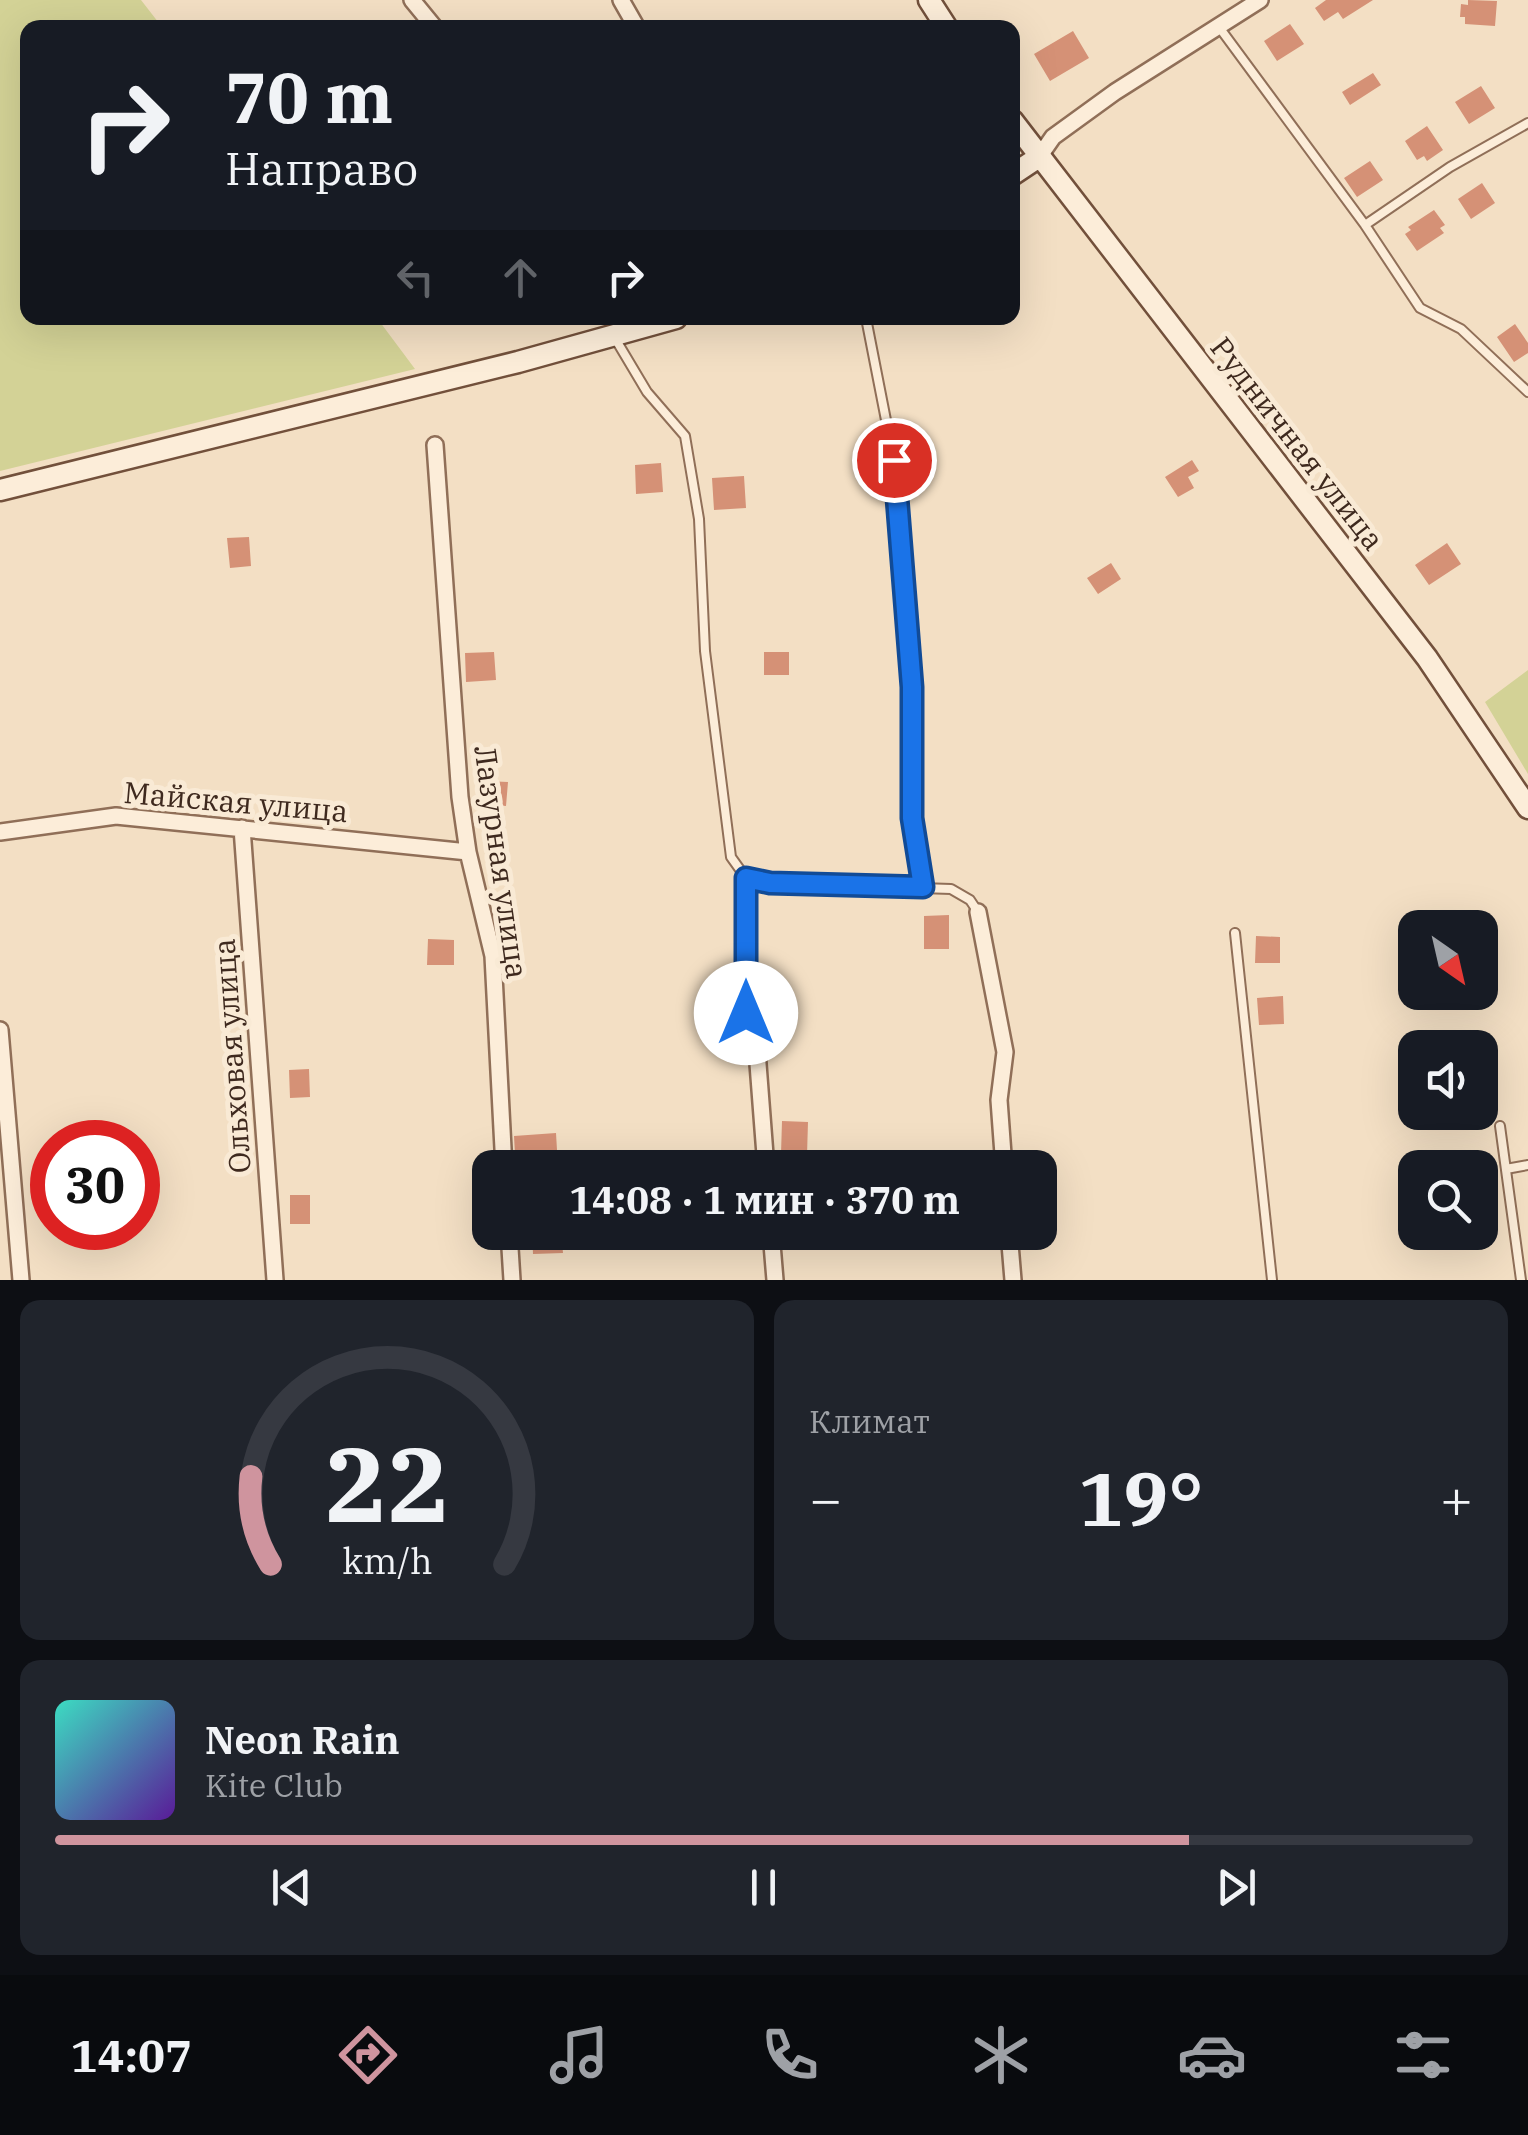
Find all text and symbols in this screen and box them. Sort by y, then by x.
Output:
text: 70 m [225,51,393,142]
icon: right [60,60,190,190]
text: Направо [225,139,418,197]
icon: left [388,250,443,305]
icon: ahead [493,250,548,305]
icon: right [598,250,653,305]
street label: Рудничная улица [1203,329,1393,557]
pin [852,418,937,503]
icon: arrive [867,433,922,488]
street label: Лазурная улица [466,743,538,981]
street label: Майская улица [122,772,350,830]
north arrow [1398,910,1498,1010]
map controls [1398,910,1498,1250]
street label: Ольховая улица [203,937,259,1175]
position arrow [694,961,798,1065]
button: sound [1398,1030,1498,1130]
speed limit sign: 30 [30,1120,160,1250]
button: search [1398,1150,1498,1250]
text: 14:08 · 1 мин · 370 m [569,1175,960,1224]
text: Климат [809,1400,930,1442]
text: 22 [325,1415,449,1551]
text: 19° [1078,1449,1204,1547]
text: − [809,1463,842,1534]
text: + [1440,1463,1473,1534]
text: km/h [342,1537,432,1584]
text: Neon Rain [205,1715,400,1764]
text: Kite Club [205,1764,343,1806]
icon: previous [264,1860,319,1915]
icon: pause [736,1860,791,1915]
icon: next [1209,1860,1264,1915]
icon: directions [333,2020,403,2090]
icon: music [544,2020,614,2090]
icon: phone [755,2020,825,2090]
icon: climate [966,2020,1036,2090]
icon: car [1177,2020,1247,2090]
icon: filters [1388,2020,1458,2090]
text: 14:07 [70,2026,192,2084]

